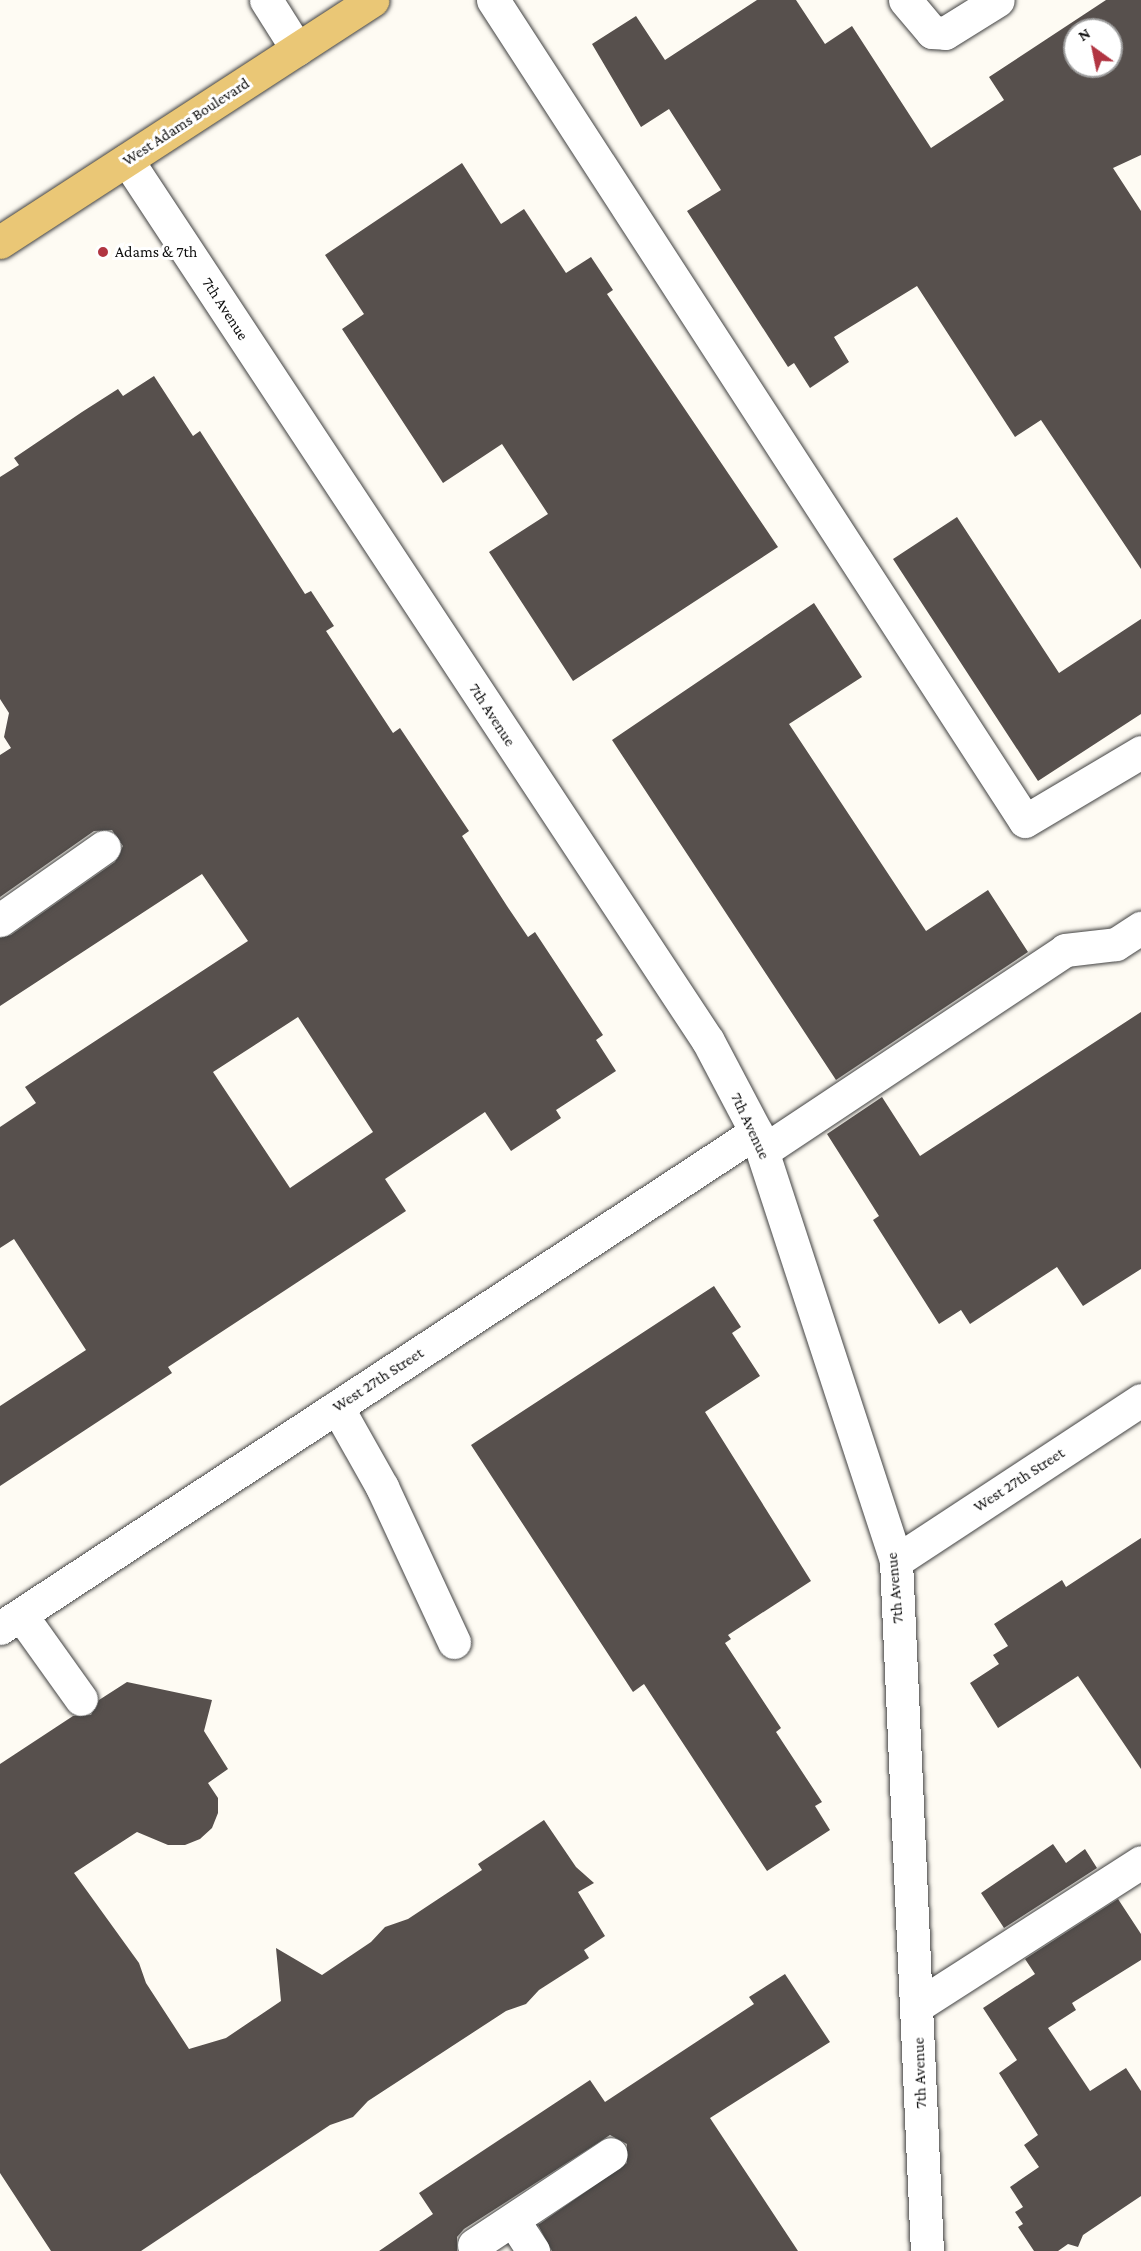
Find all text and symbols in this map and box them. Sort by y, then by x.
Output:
north arrow [1063,18,1123,78]
text: N [1075,24,1093,44]
street label: West Adams Boulevard [119,74,253,170]
place label: Adams & 7th [115,242,197,262]
marker: Adams & 7th [96,245,110,259]
street label: 7th Avenue [198,274,252,344]
street label: 7th Avenue [465,680,519,750]
street label: 7th Avenue [726,1090,774,1162]
street label: West 27th Street [329,1343,427,1417]
street label: West 27th Street [970,1443,1068,1517]
street label: 7th Avenue [882,1552,908,1624]
street label: 7th Avenue [909,2037,931,2109]

